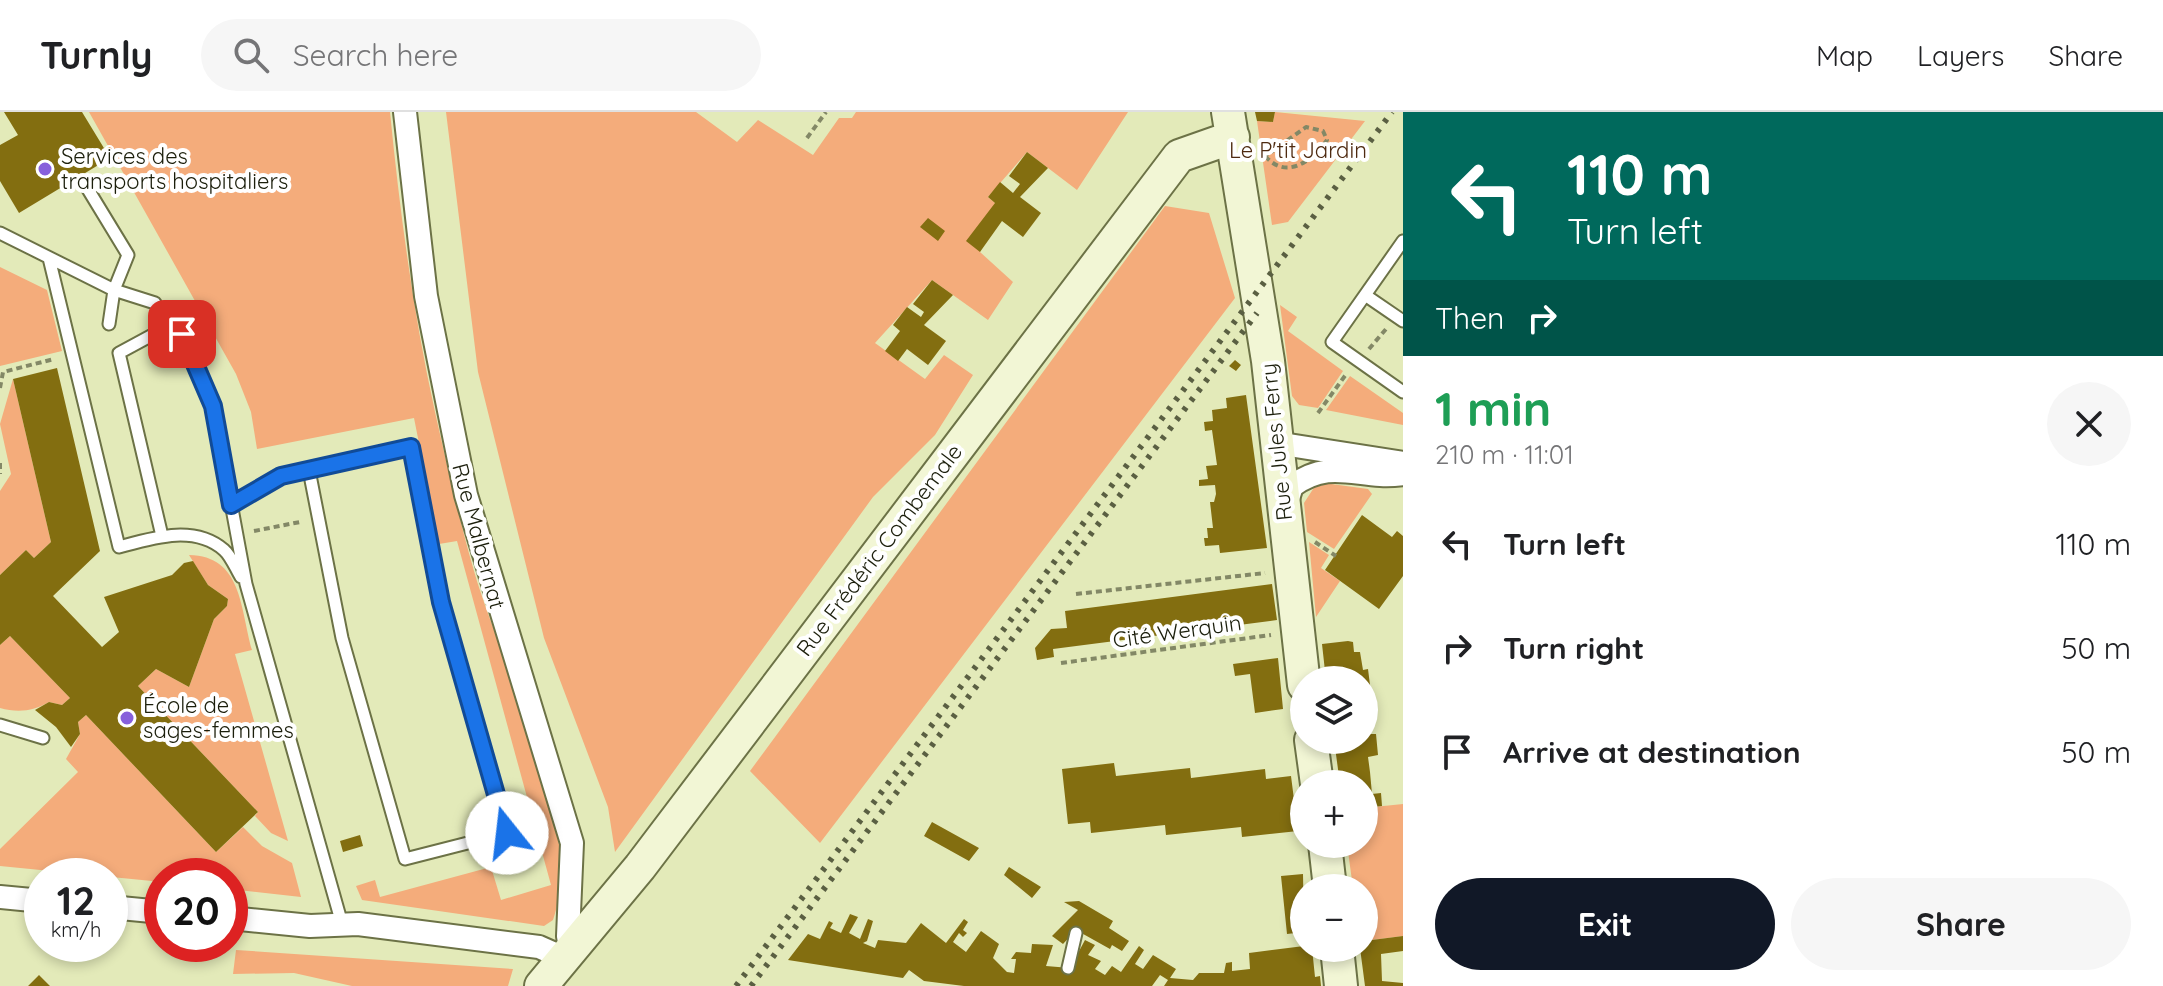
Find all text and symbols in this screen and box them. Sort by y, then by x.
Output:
search box [201,19,761,91]
text: Turnly [40,31,153,79]
icon: search [229,33,273,77]
text: Search here [293,36,458,74]
text: Map [1816,38,1873,73]
text: Layers [1917,38,2004,73]
text: Share [2048,38,2123,73]
park label: Le P'tit Jardin [1229,136,1367,164]
text: 110 m [1567,139,1712,209]
place label: Services des transports hospitaliers [61,142,288,195]
icon: left [1435,144,1539,248]
marker: Services des transports hospitaliers [36,160,54,178]
text: Turn left [1567,208,1703,253]
icon: right [1520,296,1564,340]
text: Then [1435,299,1504,337]
pin [148,300,216,368]
icon: arrive [160,312,204,356]
street label: Rue Jules Ferry [1254,362,1298,522]
text: 1 min [1435,378,1551,438]
button: close [2047,382,2131,466]
street label: Rue Frédéric Combemale [790,438,968,662]
text: 210 m · 11:01 [1435,438,1574,471]
street label: Rue Malbernat [446,460,512,612]
icon: left [1435,522,1479,566]
text: Turn left [1503,525,1626,563]
text: 110 m [2055,525,2131,563]
street label: Cité Werquin [1111,608,1243,654]
icon: right [1435,626,1479,670]
text: Turn right [1503,629,1644,667]
text: 50 m [2061,629,2131,667]
map controls [1290,666,1378,962]
button: layers [1290,666,1378,754]
place label: École de sages-femmes [143,691,294,744]
marker: École de sages-femmes [118,709,136,727]
icon: arrive [1435,730,1479,774]
text: Arrive at destination [1503,733,1801,771]
text: 50 m [2061,733,2131,771]
button: + [1290,770,1378,858]
position arrow [465,791,549,875]
speed limit sign: 20 [144,858,248,962]
button: − [1290,874,1378,962]
text: 12 [57,875,95,925]
button: Exit [1435,878,1775,970]
button: Share [1791,878,2131,970]
text: km/h [51,917,101,942]

